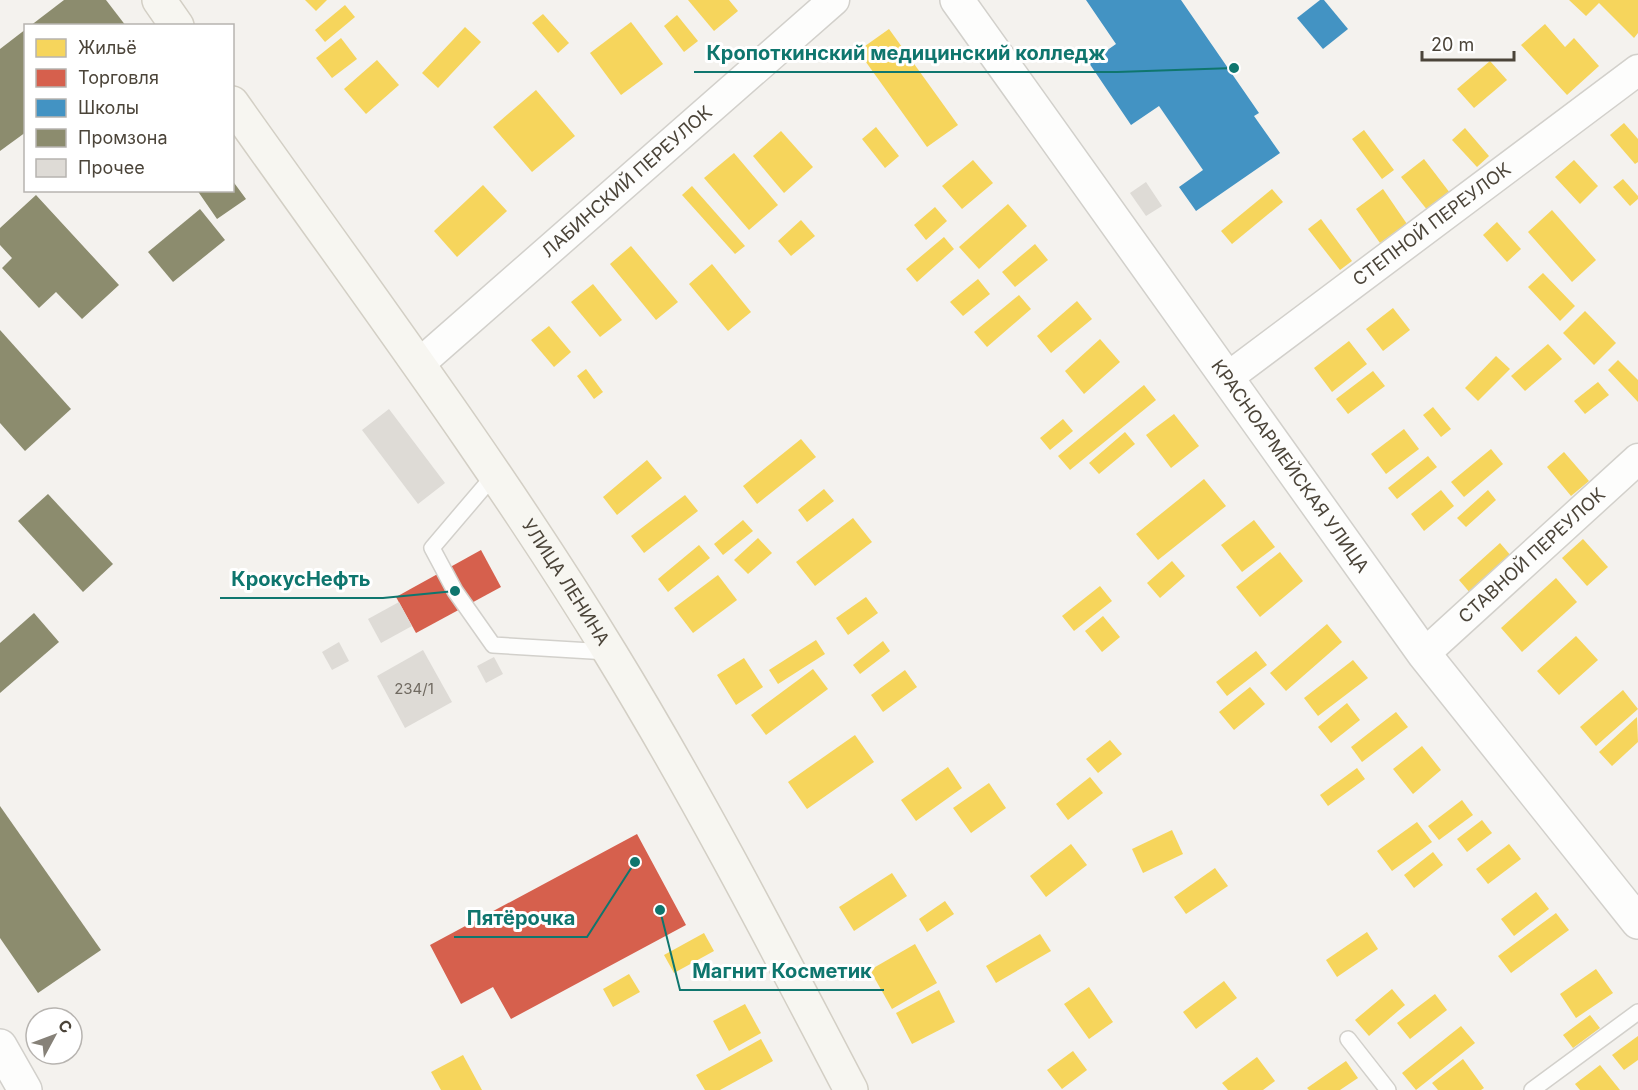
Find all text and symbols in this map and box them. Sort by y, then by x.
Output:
legend [24,24,234,192]
scale bar [1422,24,1514,62]
callout: Кропоткинский медицинский колледж [694,34,1117,72]
text: 20 m [1431,34,1474,55]
text: Жильё [78,37,137,58]
text: Кропоткинский медицинский колледж [706,41,1106,65]
text: Торговля [78,67,159,88]
text: Школы [78,97,139,118]
street label: ЛАБИНСКИЙ ПЕРЕУЛОК [537,101,716,261]
text: Промзона [78,127,168,148]
text: Прочее [78,157,145,178]
street label: СТЕПНОЙ ПЕРЕУЛОК [1348,158,1515,290]
street label: КРАСНОАРМЕЙСКАЯ УЛИЦА [1207,356,1373,576]
street label: СТАВНОЙ ПЕРЕУЛОК [1454,483,1609,627]
street label: УЛИЦА ЛЕНИНА [518,515,614,649]
callout: КрокусНефть [220,560,383,598]
text: КрокусНефть [231,567,371,591]
house number: 234/1 [394,679,434,698]
callout: Пятёрочка [454,899,587,937]
text: Пятёрочка [467,906,575,930]
callout: Магнит Косметик [680,952,884,990]
text: Магнит Косметик [692,959,872,983]
north arrow [24,1006,84,1066]
text: С [54,1015,77,1037]

